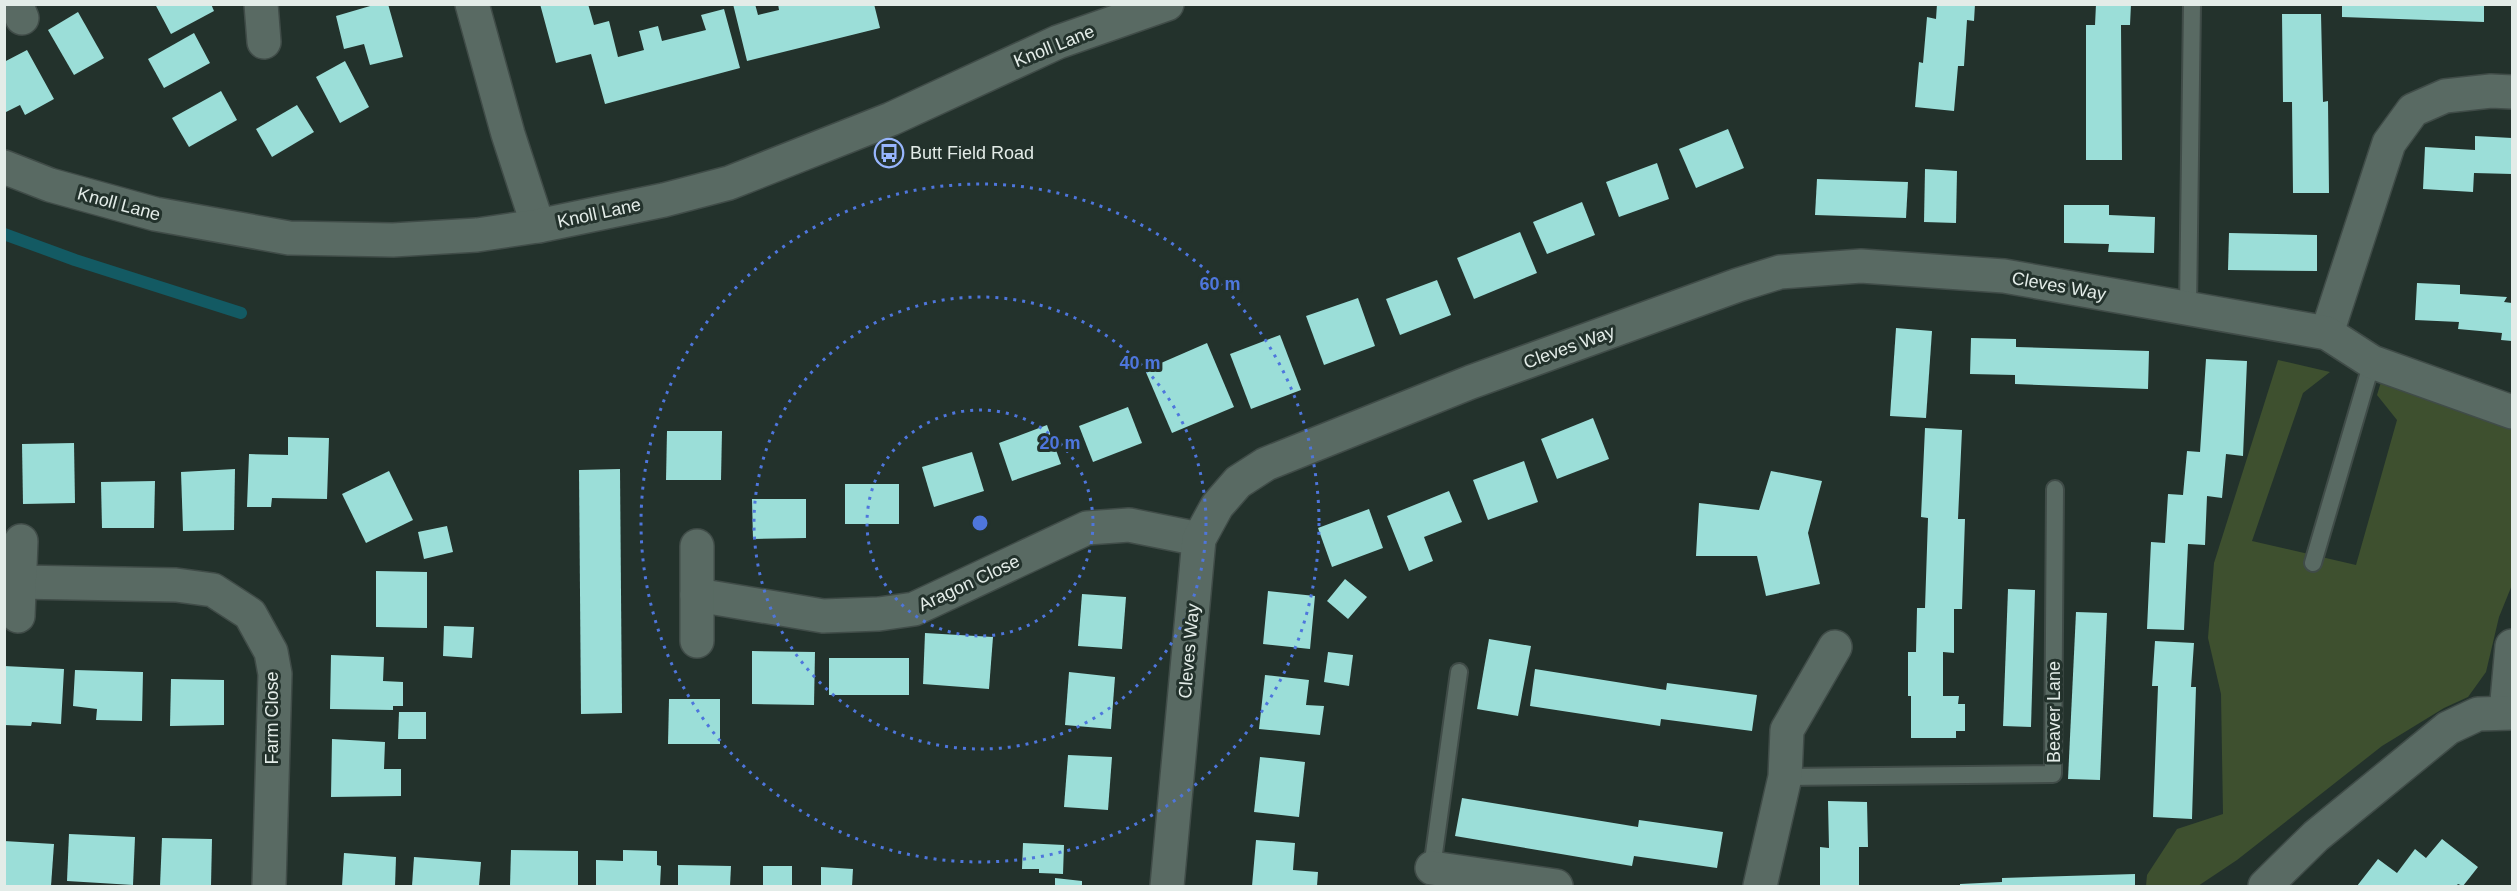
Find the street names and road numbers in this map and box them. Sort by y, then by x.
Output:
street label: Knoll Lane [1011,21,1097,71]
street label: Knoll Lane [75,183,163,225]
street label: Knoll Lane [555,194,643,232]
street label: Cleves Way [2010,268,2108,304]
street label: Cleves Way [1521,321,1617,373]
street label: Aragon Close [915,551,1023,615]
street label: Cleves Way [1175,603,1203,699]
street label: Beaver Lane [2044,661,2064,763]
street label: Farm Close [262,671,282,765]

